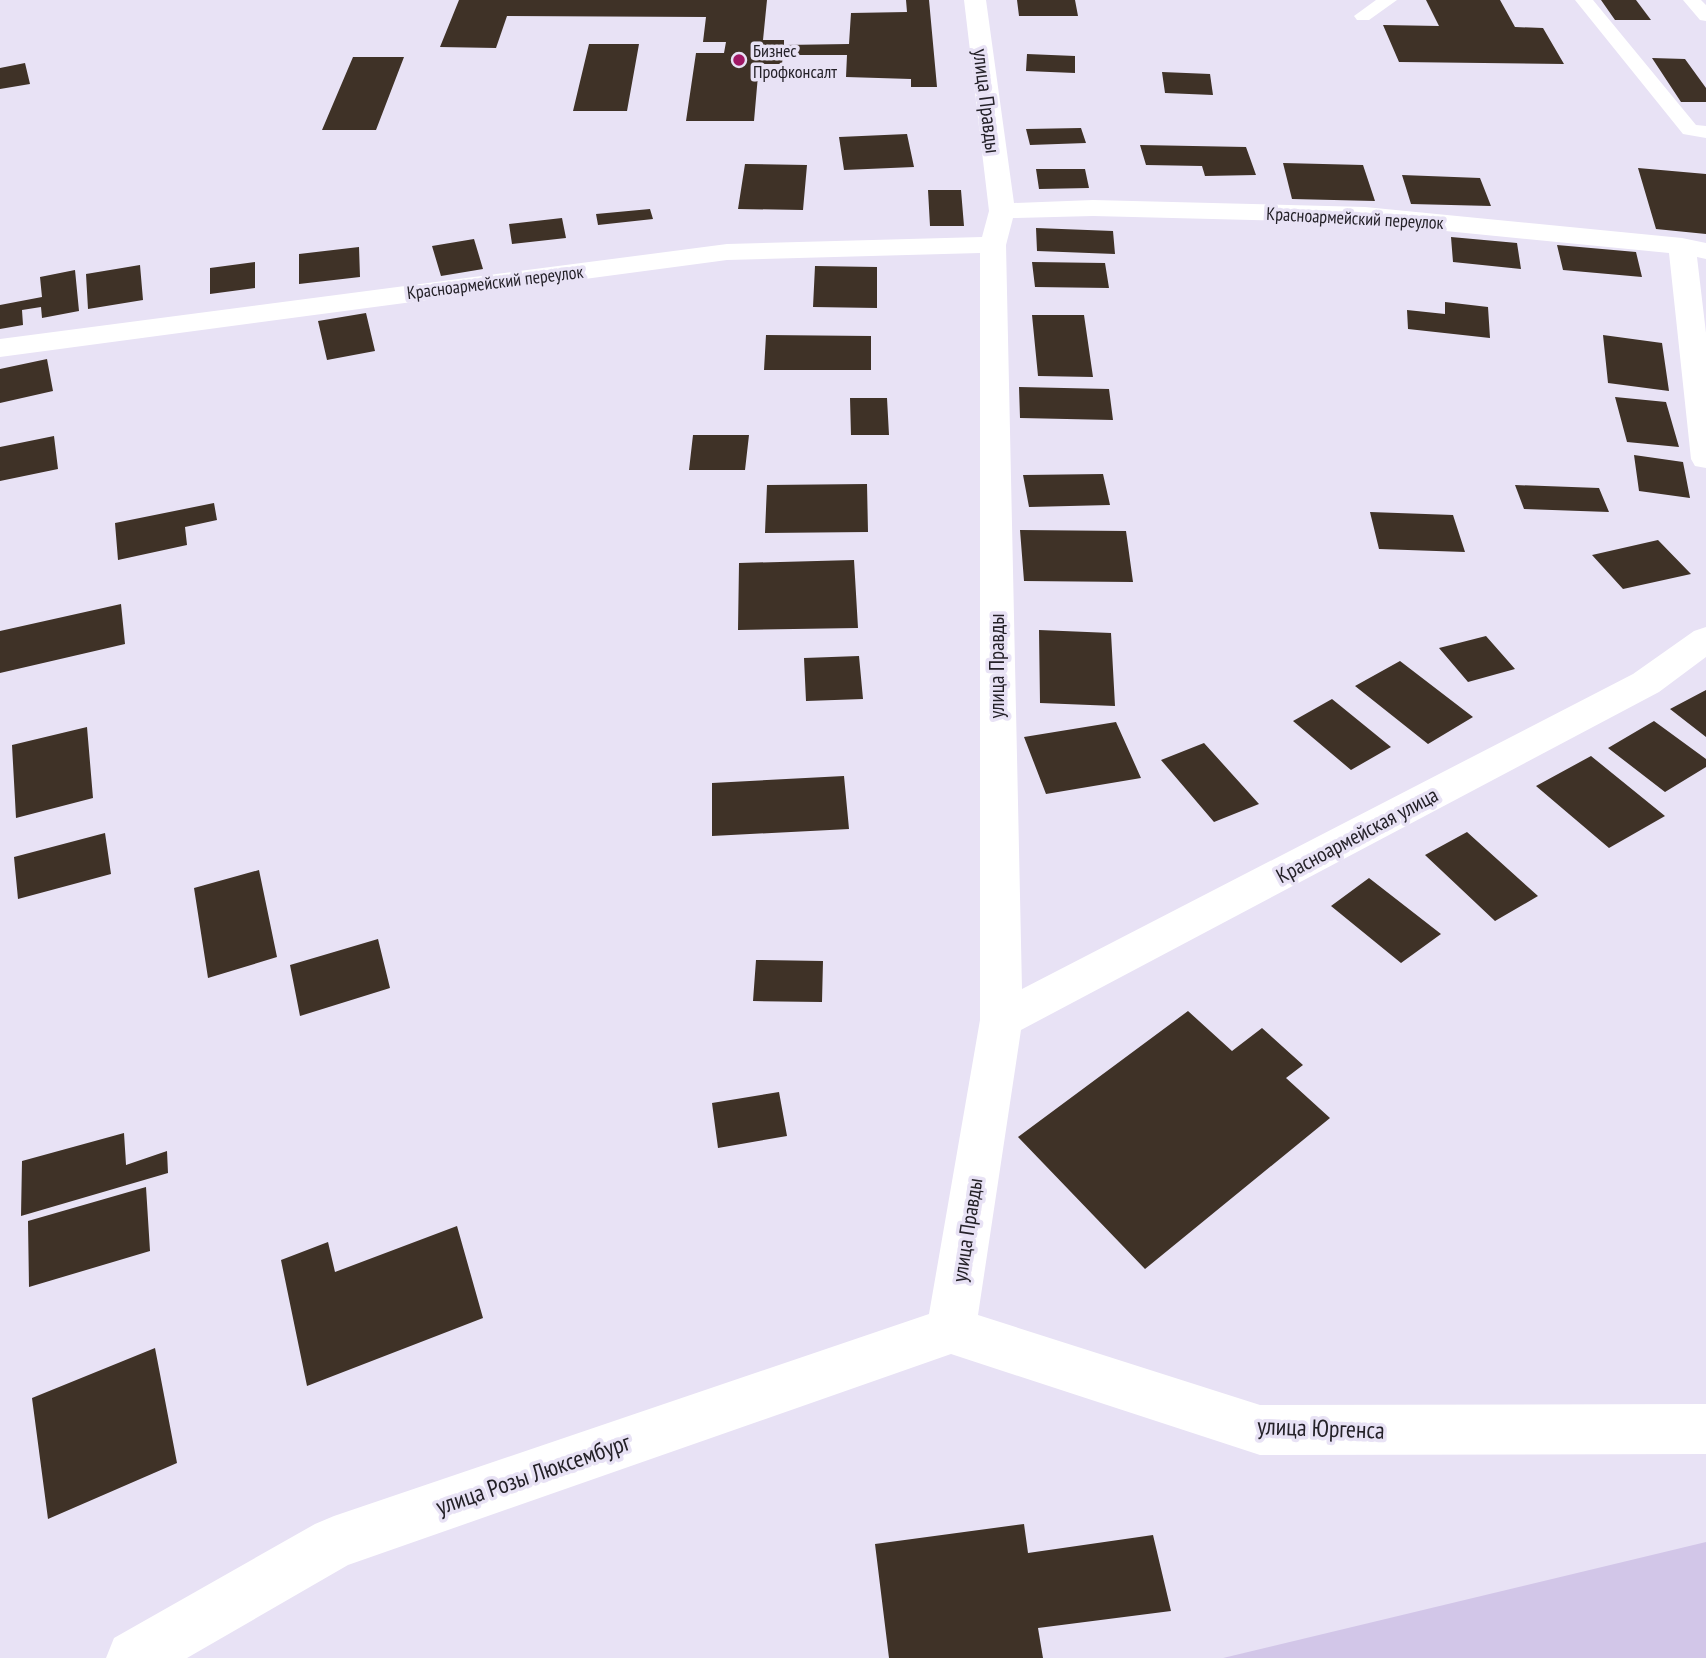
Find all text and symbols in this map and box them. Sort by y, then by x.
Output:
place label: Бизнес Профконсалт [753,39,837,83]
street label: улица Правды [967,47,1007,155]
marker: Бизнес Профконсалт [731,52,747,68]
street label: Красноармейский переулок [1266,202,1444,234]
street label: Красноармейский переулок [406,260,584,304]
street label: улица Правды [983,613,1010,719]
street label: Красноармейская улица [1271,781,1443,889]
street label: улица Правды [945,1176,989,1284]
street label: улица Юргенса [1257,1410,1385,1446]
street label: улица Розы Люксембург [432,1426,635,1522]

